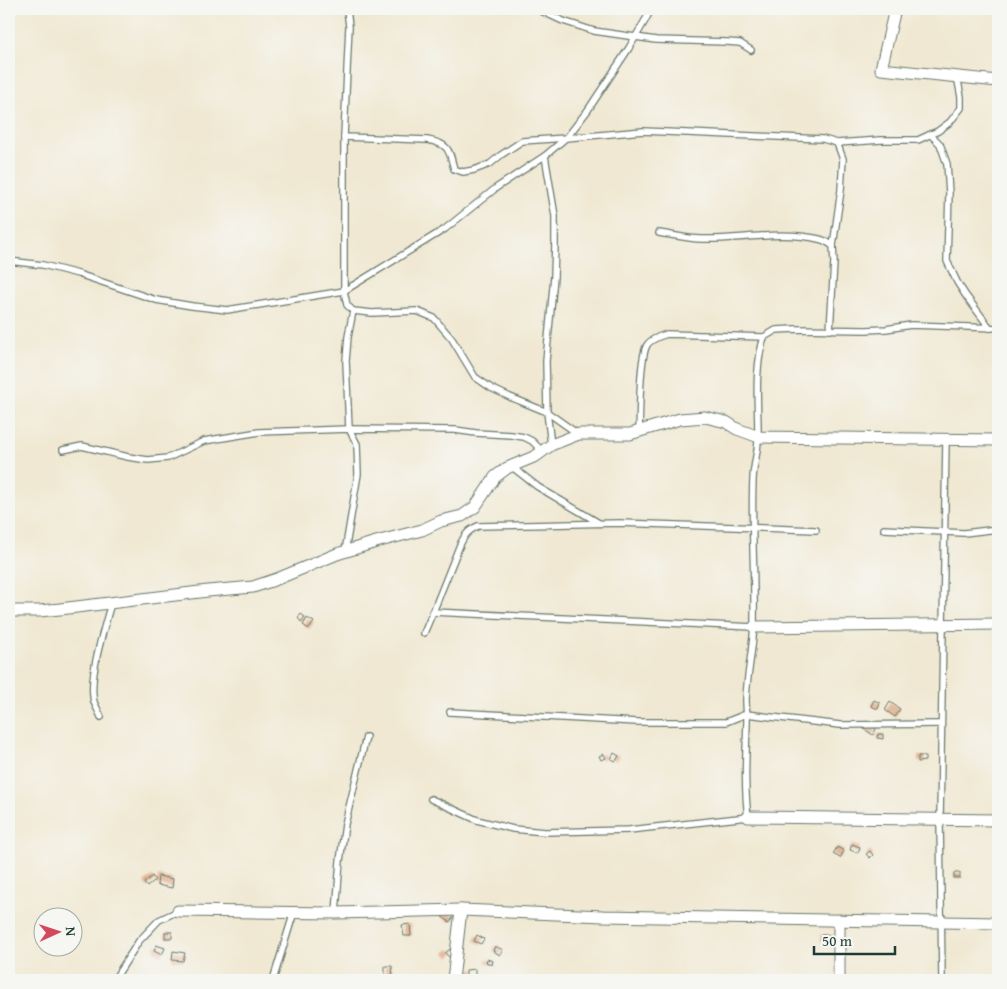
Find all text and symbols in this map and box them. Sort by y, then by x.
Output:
north arrow [32,906,82,956]
scale bar [814,924,896,956]
text: N [61,926,81,937]
text: 50 m [822,930,853,951]

